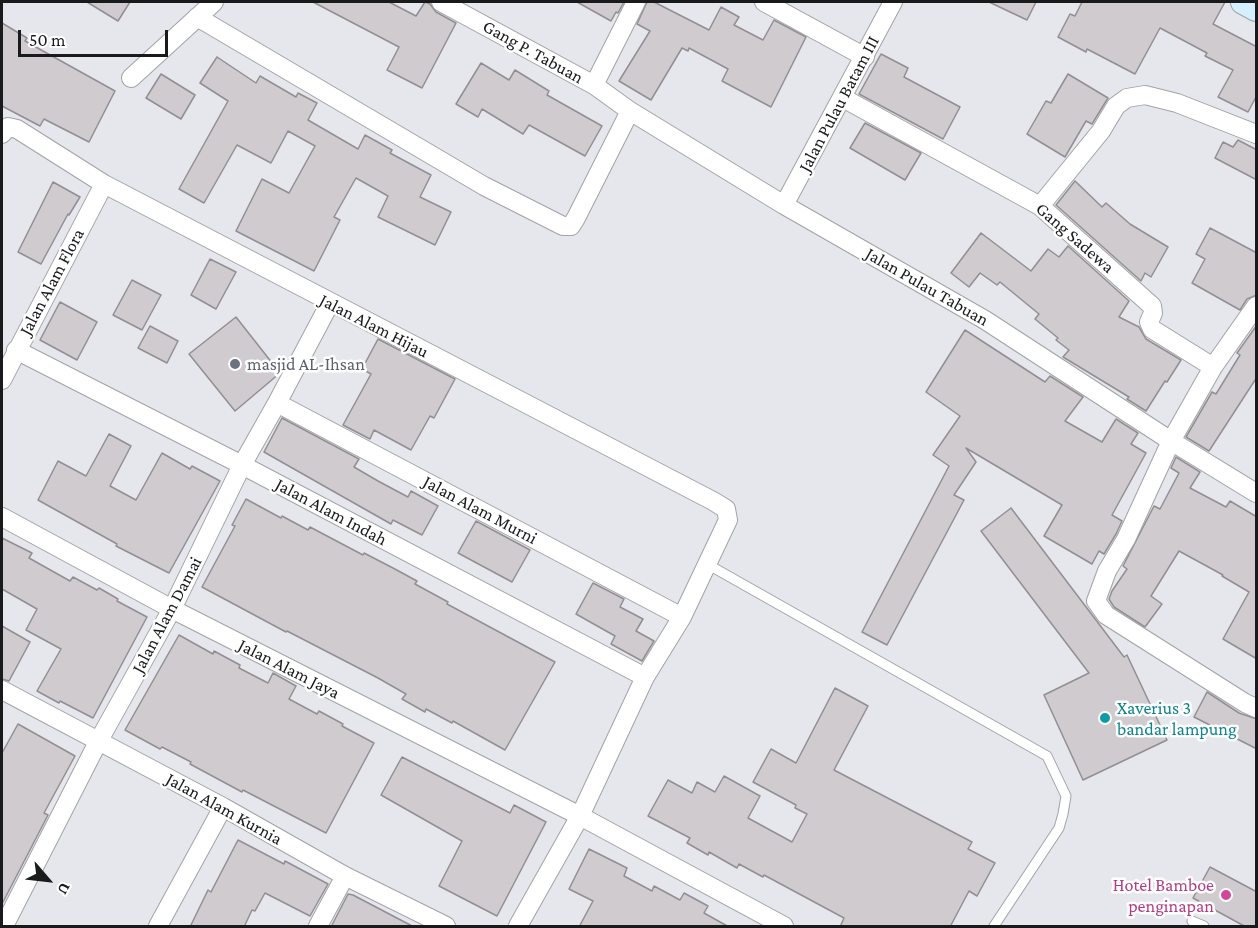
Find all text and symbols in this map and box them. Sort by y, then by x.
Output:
street label: Gang P. Tabuan [479,15,587,89]
scale bar [21,18,171,56]
text: 50 m [29,30,66,50]
street label: Jalan Pulau Batam III [794,32,884,176]
street label: Gang Sadewa [1031,198,1119,278]
street label: Jalan Alam Flora [15,225,89,339]
street label: Jalan Pulau Tabuan [862,243,992,331]
street label: Jalan Alam Hijau [316,289,432,363]
place label: masjid AL-Ihsan [247,353,365,375]
marker: masjid AL-Ihsan [228,357,242,371]
street label: Jalan Alam Murni [419,471,541,549]
street label: Jalan Alam Indah [271,473,391,551]
street label: Jalan Alam Damai [127,553,207,677]
street label: Jalan Alam Jaya [235,634,343,704]
place label: Xaverius 3 bandar lampung [1117,697,1237,740]
marker: Xaverius 3 bandar lampung [1098,711,1112,725]
street label: Jalan Alam Kurnia [162,768,286,850]
north arrow [18,850,78,910]
place label: Hotel Bamboe penginapan [1113,874,1214,916]
text: U [54,880,74,898]
marker: Hotel Bamboe penginapan [1219,888,1233,902]

